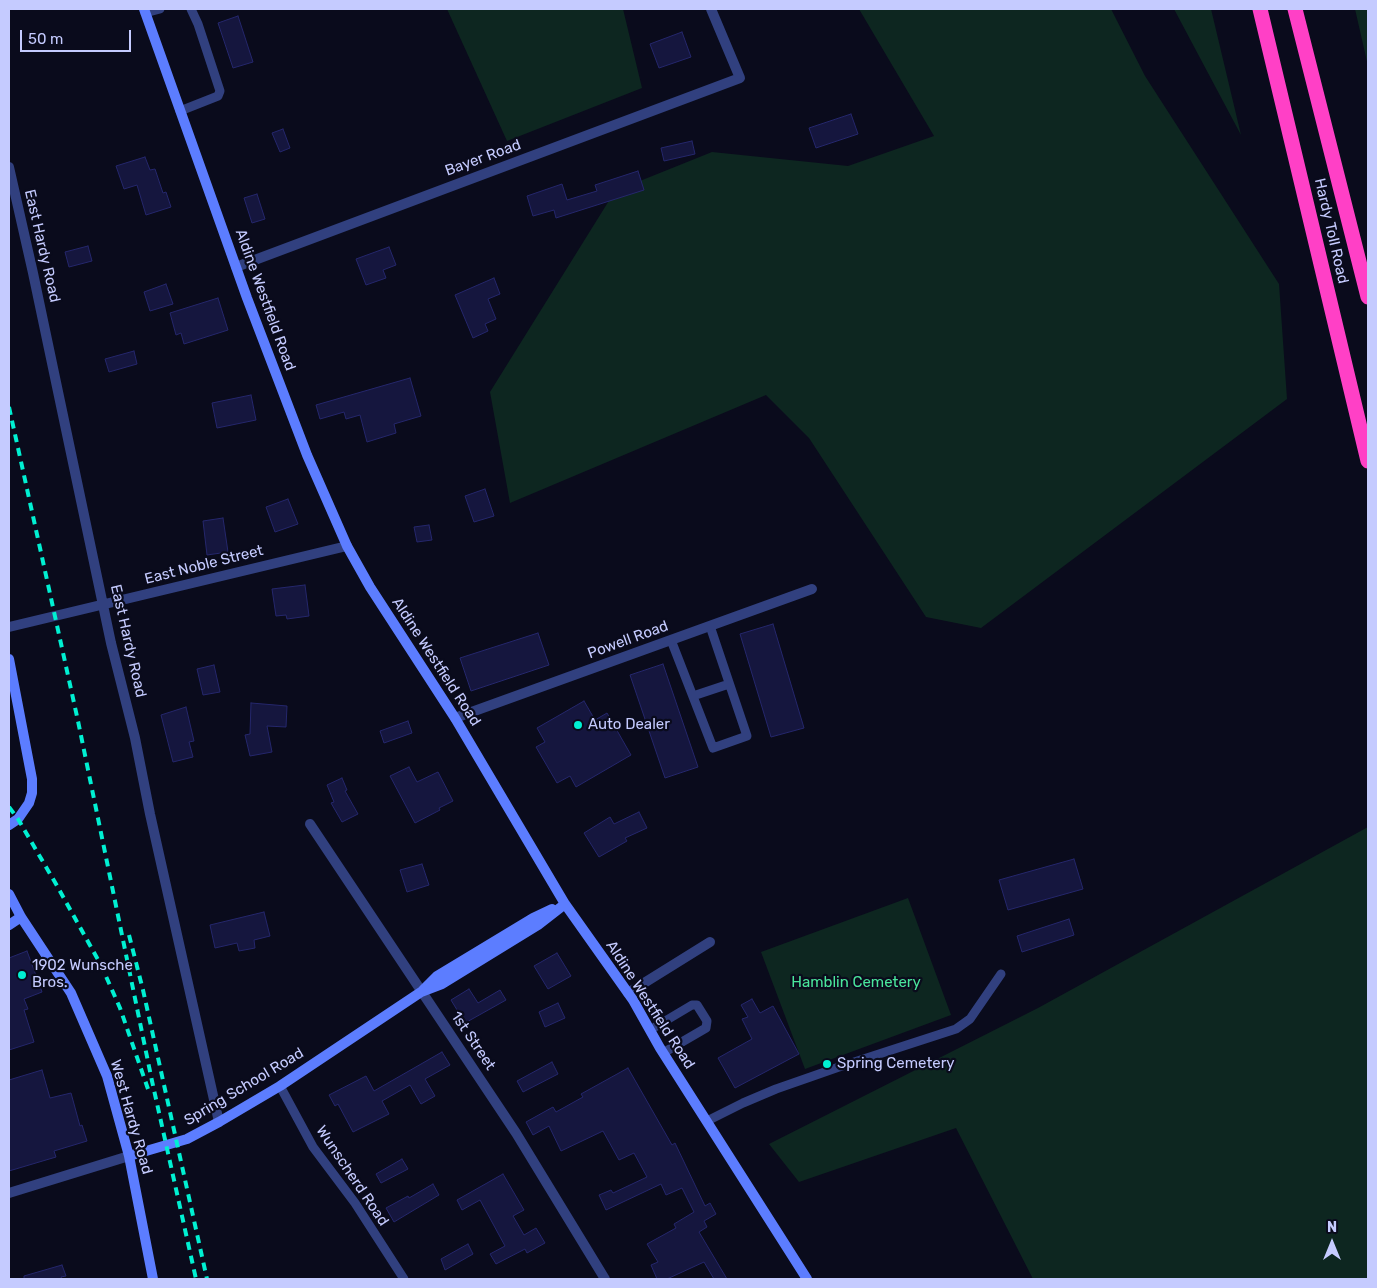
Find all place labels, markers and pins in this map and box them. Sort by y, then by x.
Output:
place label: Auto Dealer [588,716,670,734]
marker: Auto Dealer [572,719,584,731]
place label: 1902 Wunsche Bros. [32,957,133,992]
marker: 1902 Wunsche Bros. [16,969,28,981]
place label: Spring Cemetery [837,1055,955,1073]
marker: Spring Cemetery [821,1058,833,1070]

